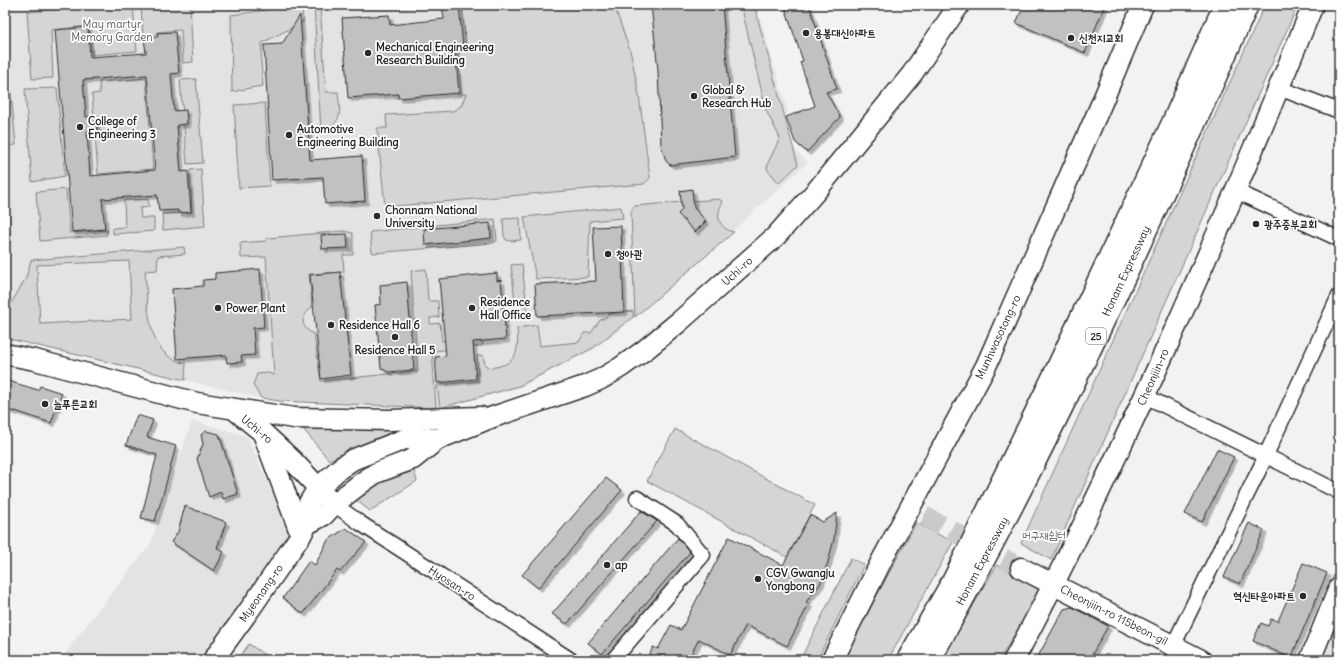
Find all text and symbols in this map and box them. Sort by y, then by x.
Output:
park label: May martyr Memory Garden [71,17,153,44]
place label: 용봉대신아파트 [814,26,876,40]
marker: 용봉대신아파트 [801,28,811,38]
place label: 신천지교회 [1079,31,1123,45]
marker: 신천지교회 [1066,33,1076,43]
place label: Mechanical Engineering Research Building [376,40,494,68]
marker: Mechanical Engineering Research Building [363,48,373,58]
place label: Global & Research Hub [702,83,771,110]
marker: Global & Research Hub [689,91,699,101]
place label: College of Engineering 3 [88,114,156,142]
marker: College of Engineering 3 [75,122,85,132]
place label: Automotive Engineering Building [297,122,399,150]
marker: Automotive Engineering Building [284,130,294,140]
place label: Chonnam National University [385,203,477,231]
marker: Chonnam National University [372,211,382,221]
place label: 광주중부교회 [1264,217,1317,231]
marker: 광주중부교회 [1251,219,1261,229]
street label: Honam Expressway [1099,223,1153,319]
place label: 청아관 [616,247,643,261]
marker: 청아관 [603,249,613,259]
street label: Uchi-ro [719,253,755,289]
street label: Munhwasotong-ro [972,293,1024,381]
place label: Residence Hall Office [480,295,531,322]
place label: Power Plant [226,301,286,315]
marker: Power Plant [213,303,223,313]
marker: Residence Hall Office [467,303,477,313]
place label: Residence Hall 6 [339,318,420,332]
marker: Residence Hall 6 [326,320,336,330]
road number: 25 [1086,328,1106,344]
marker: Residence Hall 5 [390,332,400,342]
place label: Residence Hall 5 [355,343,435,357]
street label: Cheonjiin-ro [1134,346,1172,408]
place label: 늘푸른교회 [53,397,97,411]
marker: 늘푸른교회 [40,399,50,409]
street label: Uchi-ro [238,412,276,446]
street label: Honam Expressway [953,514,1011,608]
park label: 머구재쉼터 [1022,528,1066,542]
place label: ap [615,558,628,573]
marker: ap [602,560,612,570]
street label: Myeonang-ro [236,561,286,625]
street label: Hyosan-ro [426,563,478,603]
place label: CGV Gwangju Yongbong [765,566,835,594]
marker: CGV Gwangju Yongbong [753,574,763,584]
street label: Cheonjiin-ro 115beon-gil [1058,582,1170,648]
place label: 혁신타운아파트 [1233,589,1295,603]
marker: 혁신타운아파트 [1298,591,1308,601]

